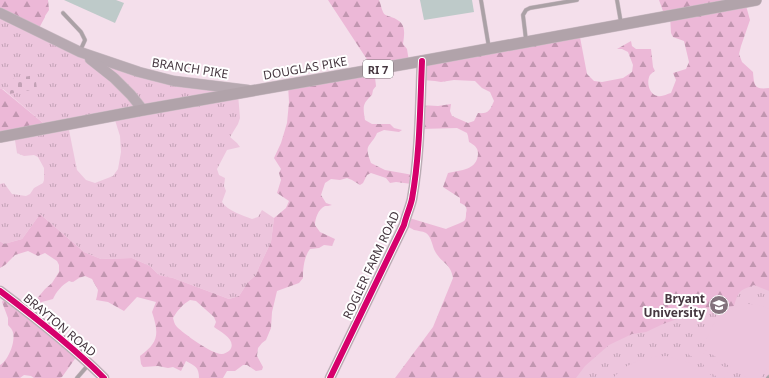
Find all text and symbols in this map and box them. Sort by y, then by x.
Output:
street label: DOUGLAS PIKE [262,52,348,84]
street label: BRANCH PIKE [151,54,229,82]
road number: RI 7 [363,60,393,78]
street label: ROGLER FARM ROAD [339,208,404,322]
street label: BRAYTON ROAD [20,290,100,361]
place label: Bryant University [643,290,705,321]
school or university icon: Bryant University [708,294,730,316]

